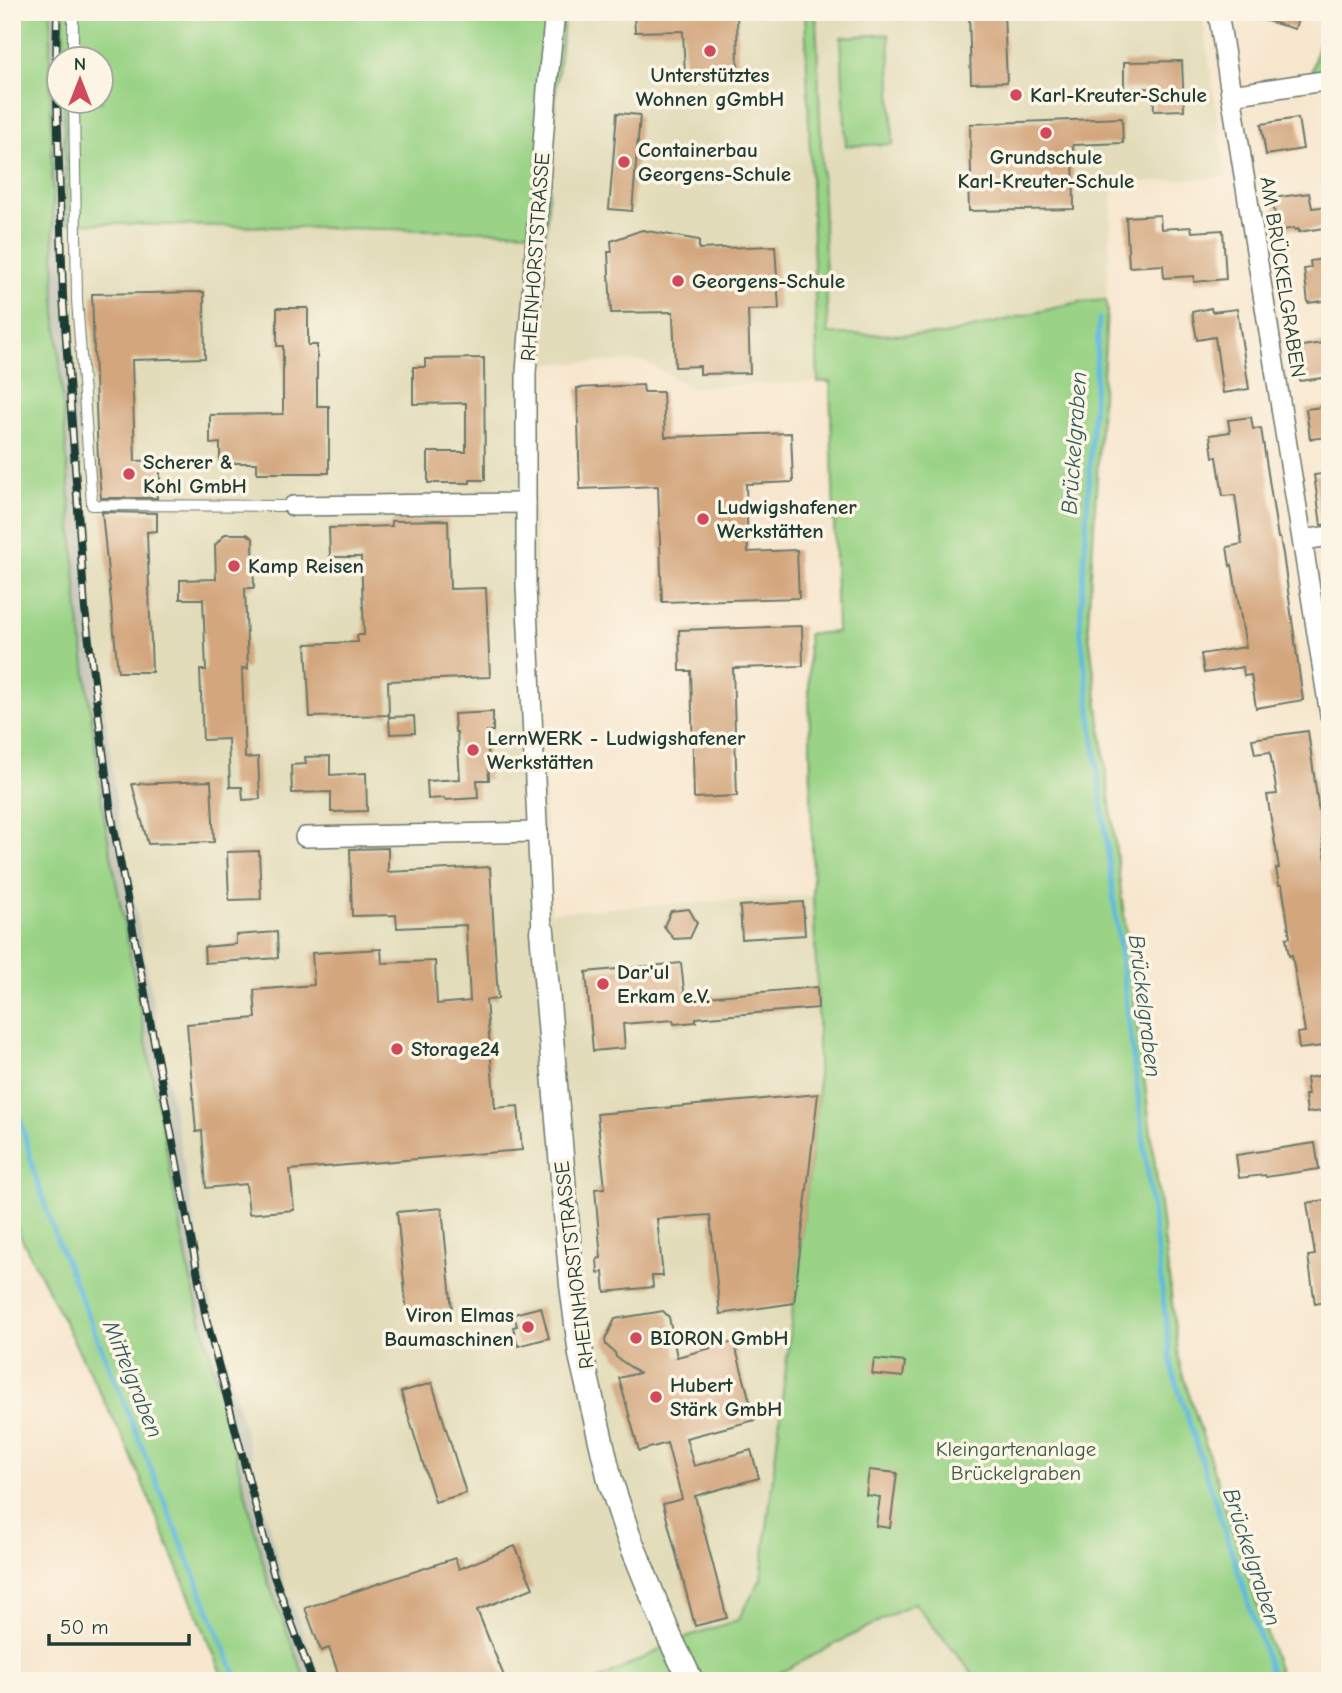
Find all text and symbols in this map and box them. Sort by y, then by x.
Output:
marker: Unterstütztes Wohnen gGmbH [702,43,718,59]
north arrow [46,46,116,116]
text: N [74,53,86,75]
place label: Unterstütztes Wohnen gGmbH [636,63,784,111]
place label: Karl-Kreuter-Schule [1030,83,1207,107]
marker: Karl-Kreuter-Schule [1008,87,1024,103]
marker: Grundschule Karl-Kreuter-Schule [1038,125,1054,141]
place label: Containerbau Georgens-Schule [638,138,791,186]
place label: Grundschule Karl-Kreuter-Schule [958,145,1134,193]
street label: RHEINHORSTSTRASSE [516,152,554,362]
marker: Containerbau Georgens-Schule [616,154,632,170]
street label: AM BRÜCKELGRABEN [1255,175,1311,379]
place label: Georgens-Schule [692,269,845,293]
marker: Georgens-Schule [670,273,686,289]
water label: Brückelgraben [1056,371,1092,515]
place label: Scherer & Kohl GmbH [143,450,247,498]
marker: Scherer & Kohl GmbH [121,466,137,482]
place label: Ludwigshafener Werkstätten [717,495,857,543]
marker: Ludwigshafener Werkstätten [695,511,711,527]
place label: Kamp Reisen [248,554,364,578]
marker: Kamp Reisen [226,558,242,574]
place label: LernWERK - Ludwigshafener Werkstätten [487,726,746,774]
marker: LernWERK - Ludwigshafener Werkstätten [465,742,481,758]
water label: Brückelgraben [1123,933,1167,1079]
place label: Dar'ul Erkam e.V. [617,960,710,1008]
marker: Dar'ul Erkam e.V. [595,976,611,992]
place label: Storage24 [411,1037,500,1061]
marker: Storage24 [389,1041,405,1057]
street label: RHEINHORSTSTRASSE [549,1160,599,1370]
place label: Viron Elmas Baumaschinen [384,1303,514,1351]
water label: Mittelgraben [97,1315,169,1442]
marker: Viron Elmas Baumaschinen [520,1319,536,1335]
place label: BIORON GmbH [650,1326,789,1350]
marker: BIORON GmbH [628,1330,644,1346]
place label: Hubert Stärk GmbH [670,1373,782,1421]
marker: Hubert Stärk GmbH [648,1389,664,1405]
park label: Kleingartenanlage Brückelgraben [936,1437,1096,1485]
water label: Brückelgraben [1217,1485,1287,1629]
scale bar [49,1602,189,1646]
text: 50 m [60,1615,109,1639]

